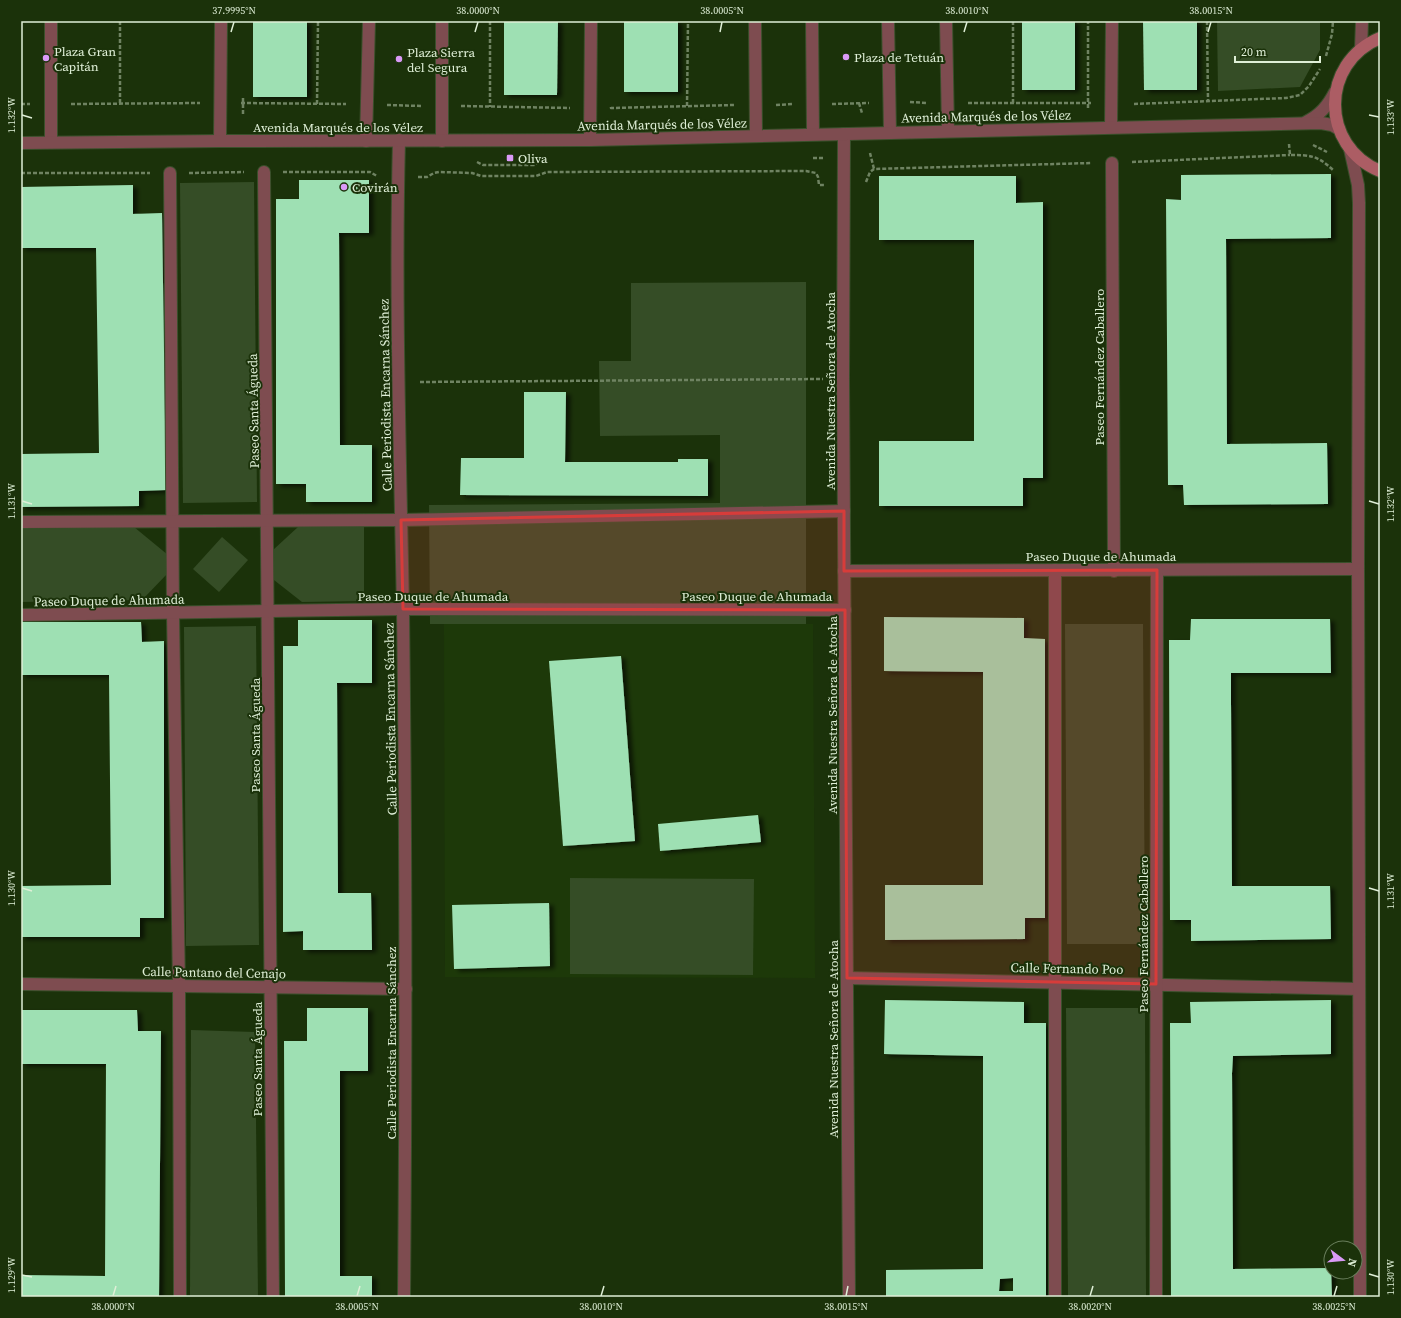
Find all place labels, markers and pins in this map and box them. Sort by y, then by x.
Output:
place label: Plaza Gran Capitán [54,43,116,75]
place label: Plaza Sierra del Segura [407,44,476,76]
place label: Plaza de Tetuán [854,49,944,66]
marker: Plaza de Tetuán [841,52,851,62]
marker: Plaza Gran Capitán [41,53,51,63]
marker: Plaza Sierra del Segura [394,54,404,64]
place label: Oliva [518,150,548,167]
marker: Oliva [505,153,515,163]
place label: Covirán [352,179,398,196]
marker: Covirán [339,182,349,192]

